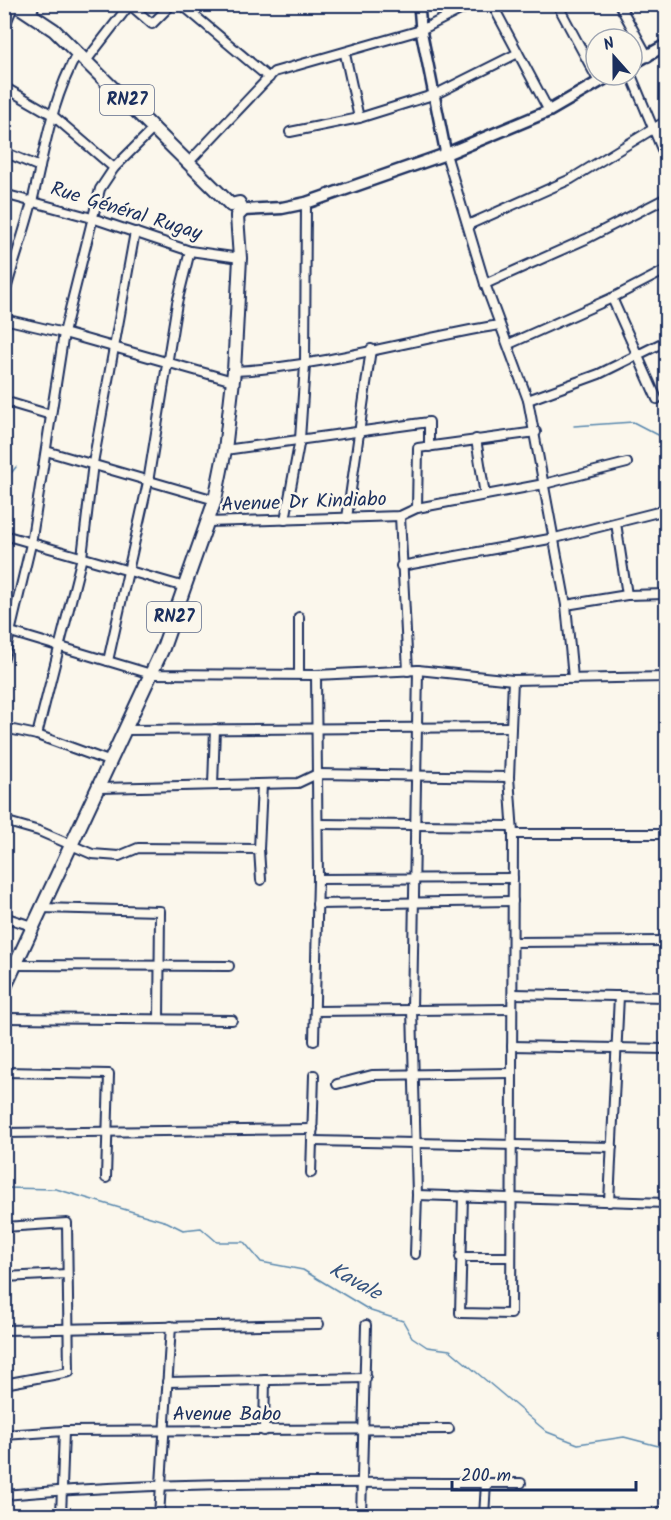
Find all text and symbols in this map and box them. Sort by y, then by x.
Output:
north arrow [584,27,644,87]
text: N [600,31,618,58]
road number: RN27 [100,85,154,115]
street label: Rue Général Rugay [46,174,206,250]
street label: Avenue Dr Kindiabo [221,484,387,522]
road number: RN27 [147,602,201,632]
water label: Kavale [323,1254,390,1311]
street label: Avenue Babo [173,1399,281,1431]
scale bar [452,1454,636,1492]
text: 200 m [461,1462,511,1491]

